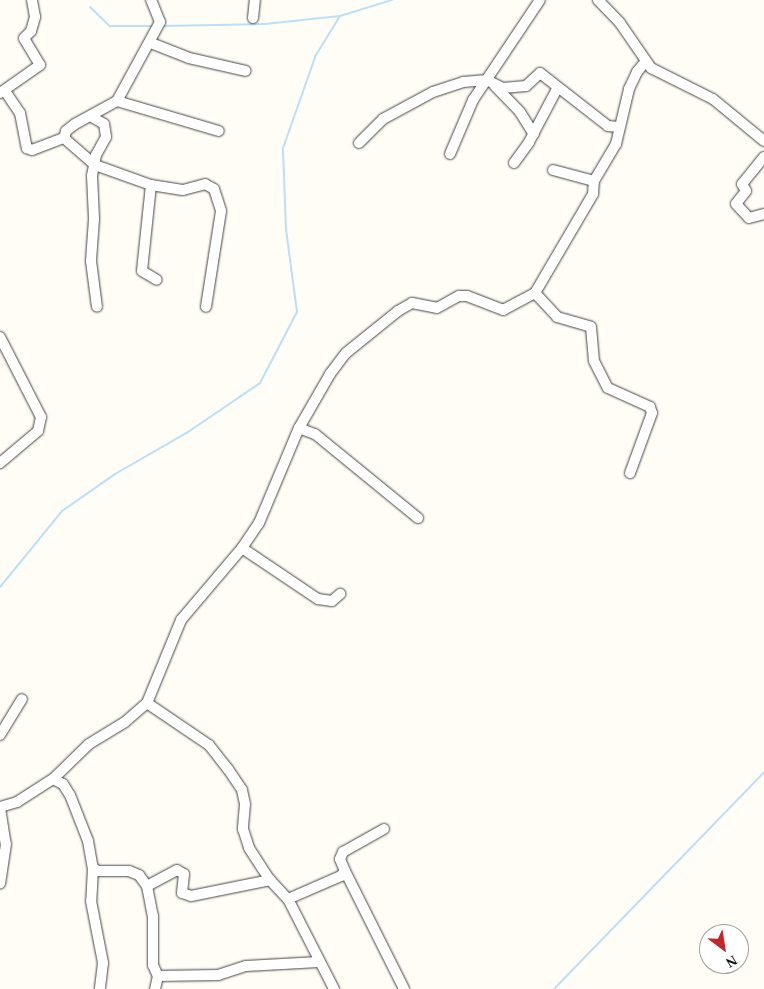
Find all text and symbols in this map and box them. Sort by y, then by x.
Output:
north arrow [699,924,749,974]
text: N [723,952,740,970]

